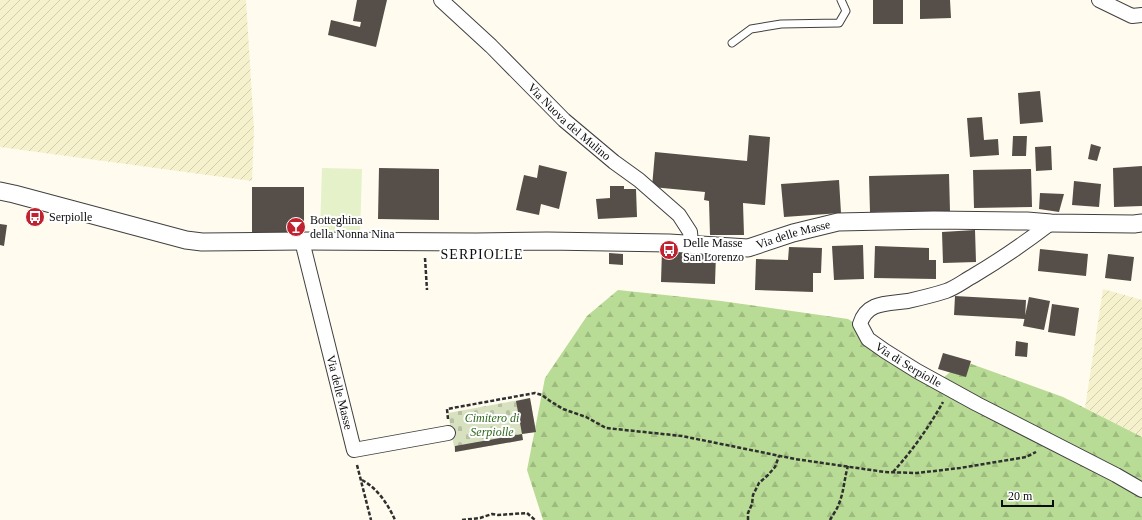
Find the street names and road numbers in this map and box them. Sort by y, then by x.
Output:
street label: Via Nuova del Mulino [525,80,614,163]
street label: Via delle Masse [754,217,832,252]
street label: Via di Serpiolle [872,339,944,390]
street label: Via delle Masse [324,354,356,431]

